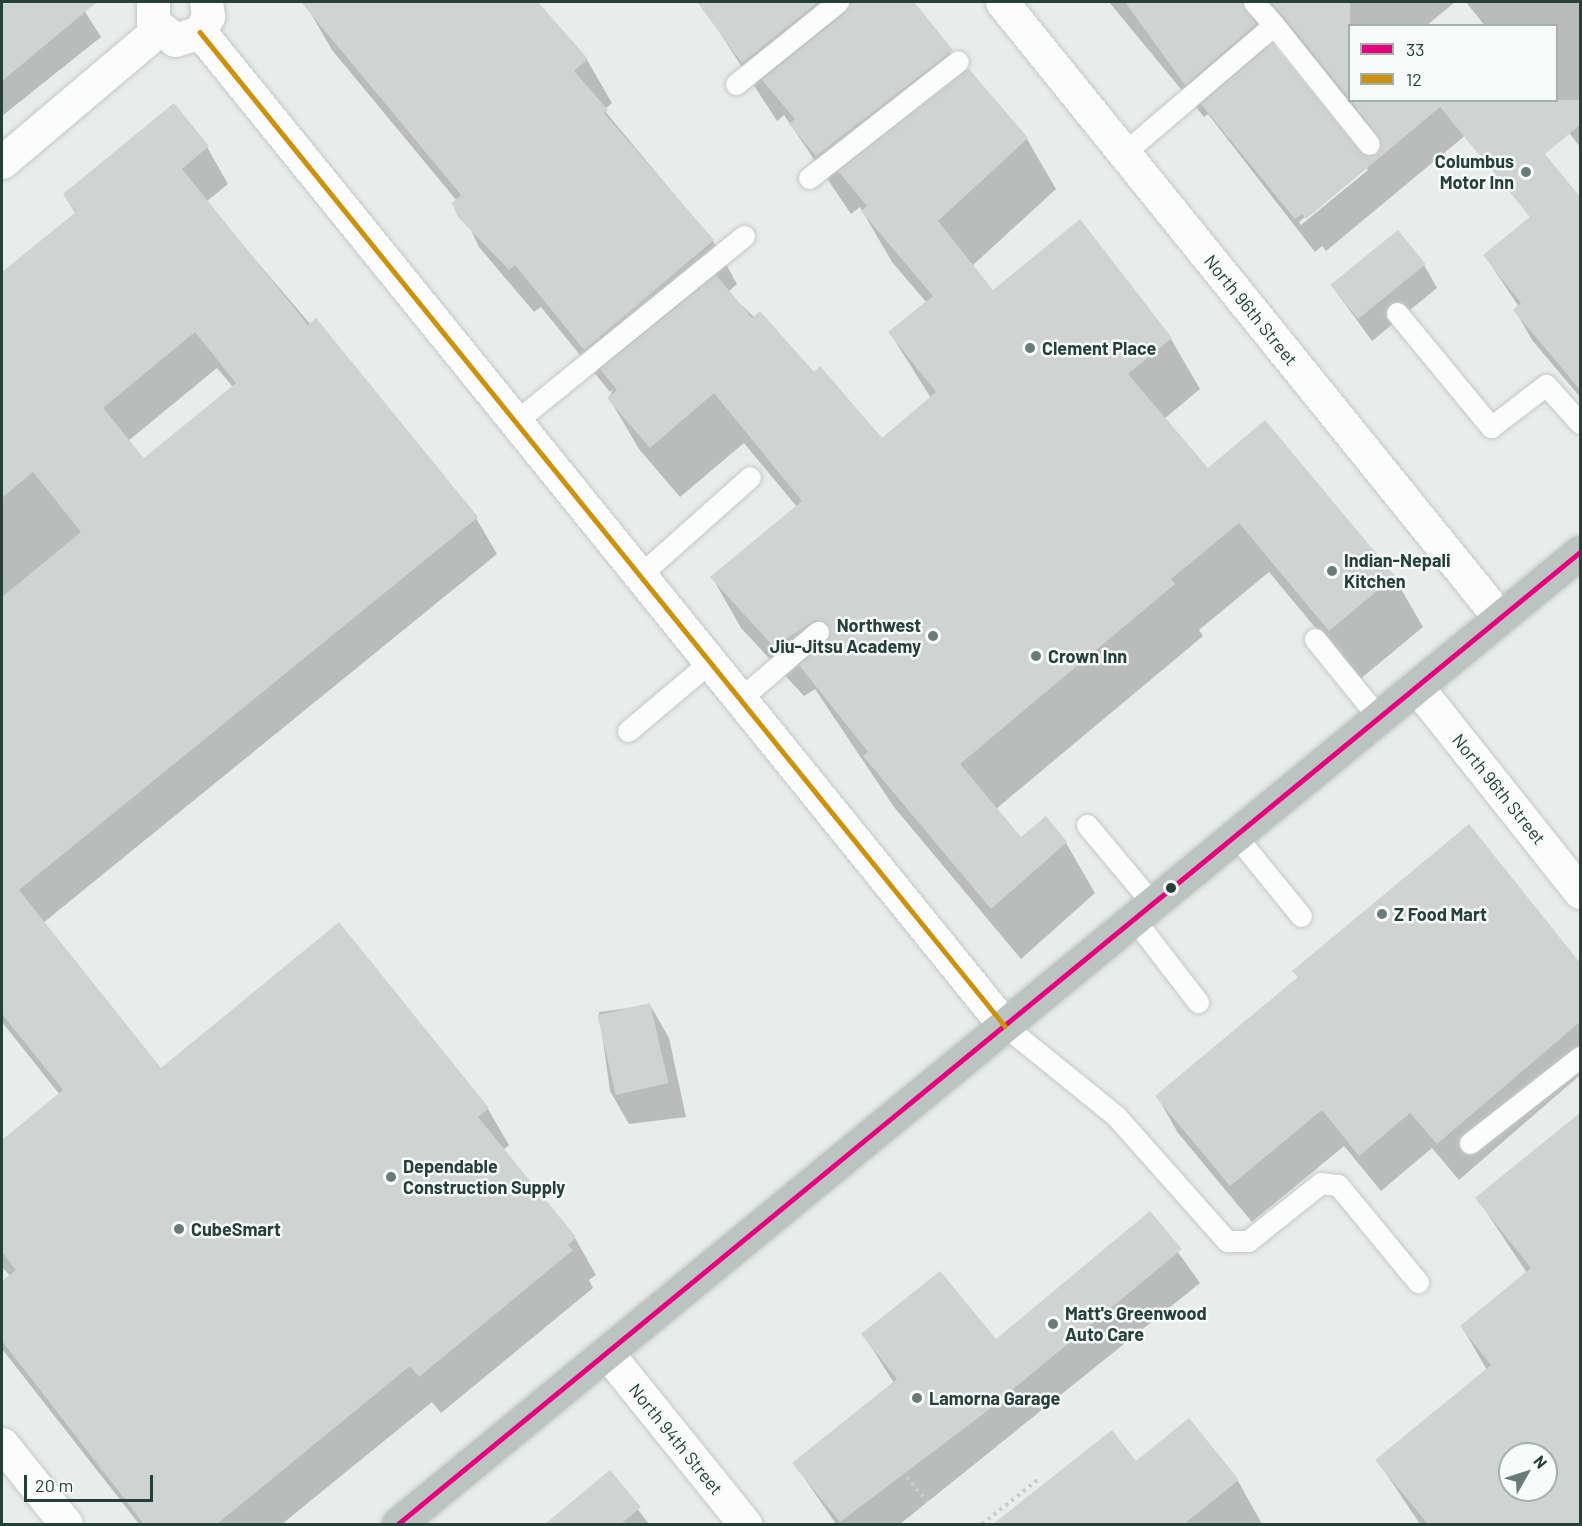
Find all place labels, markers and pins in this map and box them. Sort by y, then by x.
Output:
place label: Columbus Motor Inn [1435,151,1514,194]
marker: Columbus Motor Inn [1519,165,1533,179]
place label: Clement Place [1042,337,1156,359]
marker: Clement Place [1023,341,1037,355]
place label: Indian-Nepali Kitchen [1344,550,1450,592]
marker: Indian-Nepali Kitchen [1325,564,1339,578]
place label: Northwest Jiu-Jitsu Academy [770,615,921,658]
marker: Northwest Jiu-Jitsu Academy [926,629,940,643]
place label: Crown Inn [1048,645,1127,667]
marker: Crown Inn [1029,649,1043,663]
unlabelled marker [1165,882,1177,894]
place label: Z Food Mart [1394,903,1487,925]
marker: Z Food Mart [1375,907,1389,921]
place label: Dependable Construction Supply [403,1156,565,1198]
marker: Dependable Construction Supply [384,1170,398,1184]
place label: CubeSmart [191,1218,281,1240]
marker: CubeSmart [172,1222,186,1236]
place label: Matt's Greenwood Auto Care [1065,1303,1207,1346]
marker: Matt's Greenwood Auto Care [1046,1317,1060,1331]
place label: Lamorna Garage [929,1387,1060,1409]
marker: Lamorna Garage [910,1391,924,1405]

